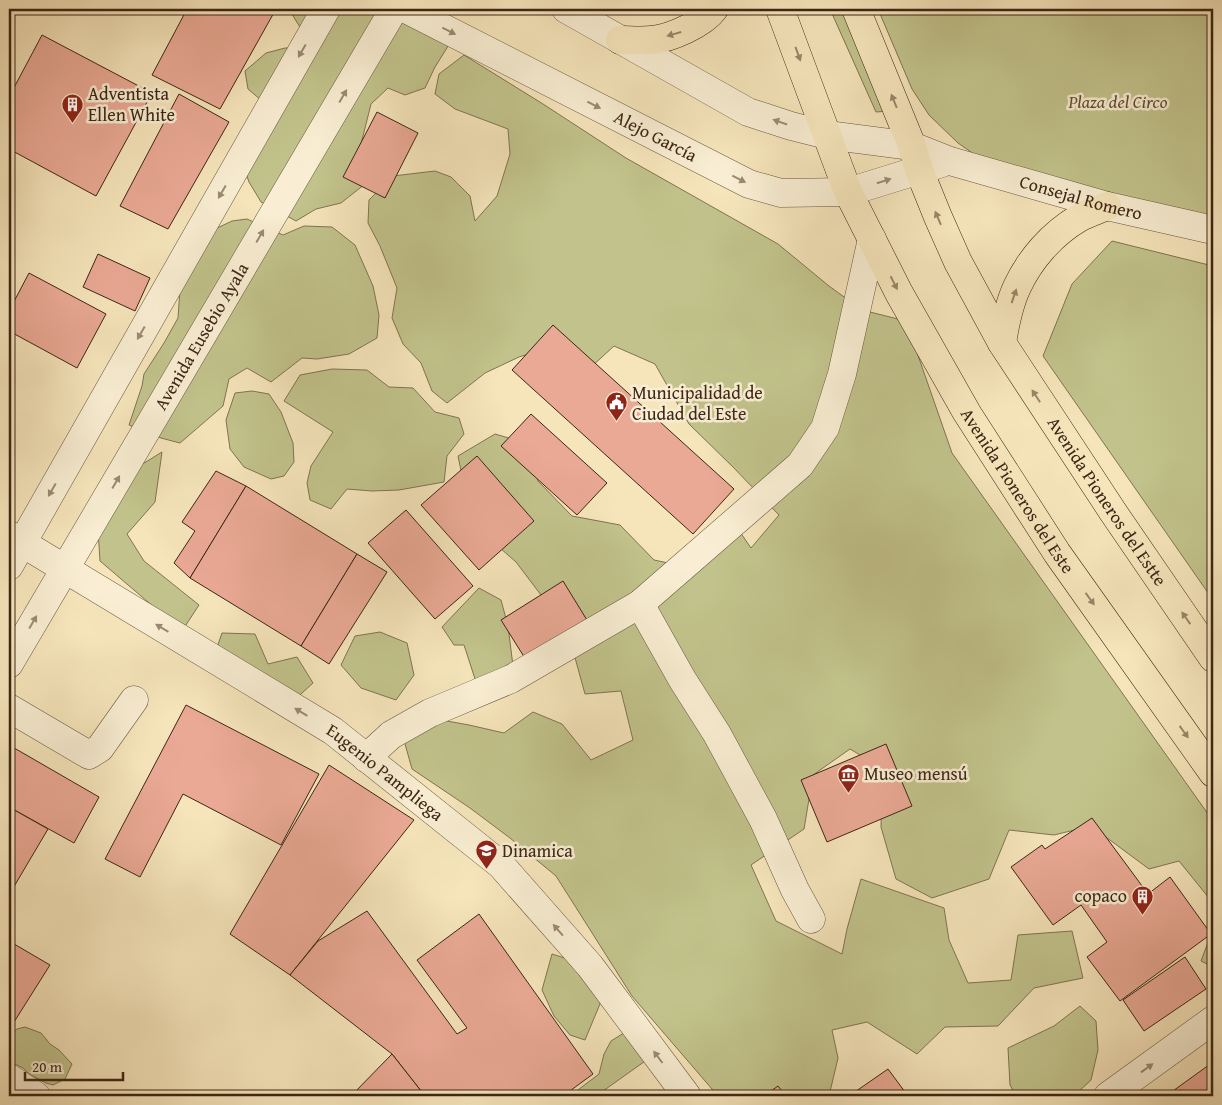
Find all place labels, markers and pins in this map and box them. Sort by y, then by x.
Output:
place label: Adventista Ellen White [88,80,175,128]
building icon: Adventista Ellen White [60,92,84,123]
place label: Municipalidad de Ciudad del Este [632,379,763,427]
public building icon: Municipalidad de Ciudad del Este [604,391,628,422]
place label: Museo mensú [864,760,968,787]
museum icon: Museo mensú [836,762,860,793]
place label: Dinamica [502,837,573,864]
school or university icon: Dinamica [474,839,498,870]
place label: copaco [1074,882,1127,909]
building icon: copaco [1131,884,1155,915]

